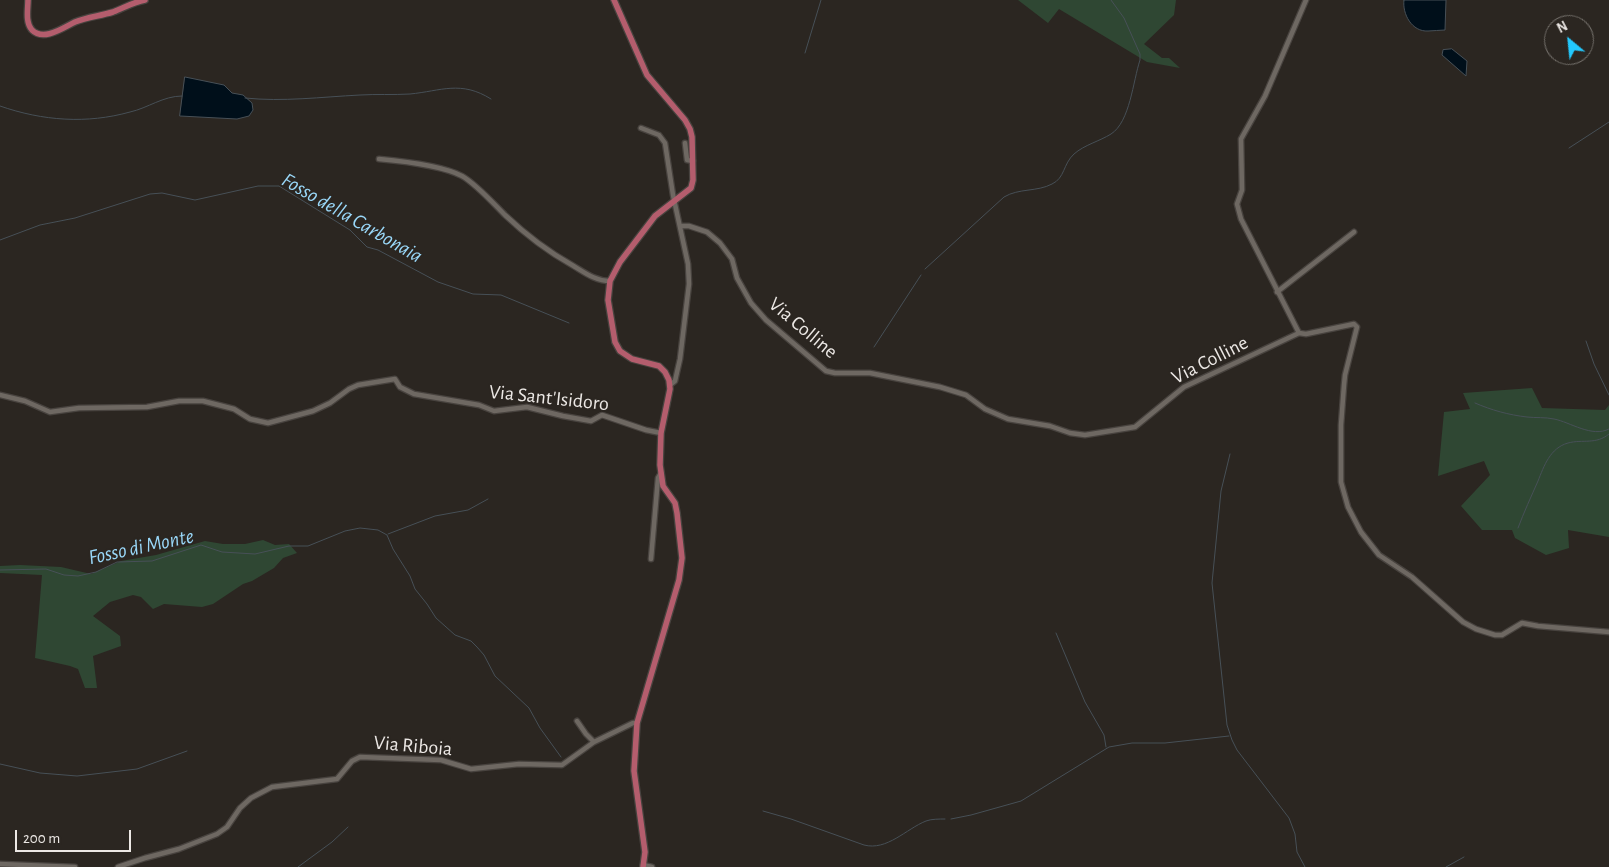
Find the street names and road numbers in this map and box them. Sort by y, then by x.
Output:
street label: Via Colline [764,292,842,364]
street label: Via Colline [1168,331,1252,389]
street label: Via Sant'Isidoro [488,380,610,416]
street label: Via Riboia [373,731,453,761]

